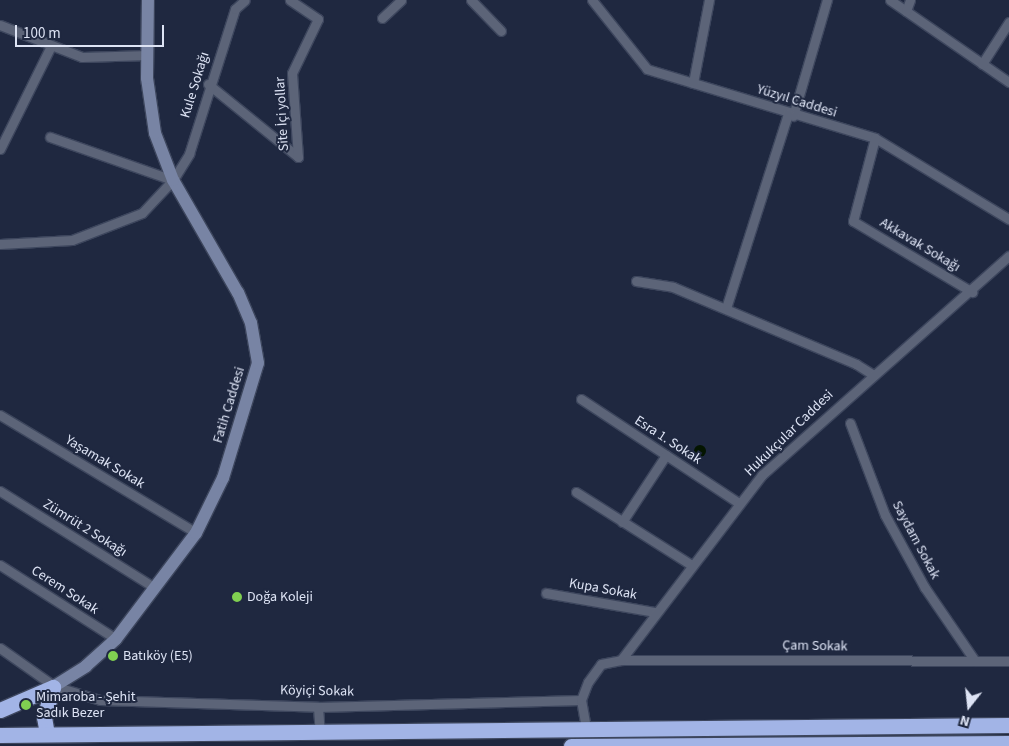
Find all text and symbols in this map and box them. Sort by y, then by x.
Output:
scale bar [18,15,166,47]
text: 100 m [23,23,61,44]
street label: Kule Sokağı [177,50,213,120]
street label: Site İçi yollar [272,76,292,152]
street label: Yüzyıl Caddesi [755,81,839,121]
street label: Akkavak Sokağı [877,214,963,276]
street label: Fatih Caddesi [209,365,249,445]
street label: Hukukçular Caddesi [741,386,837,480]
street label: Esra 1. Sokak [631,412,705,468]
street label: Yaşamak Sokak [62,432,148,492]
street label: Zümrüt 2 Sokağı [40,496,130,560]
street label: Saydam Sokak [888,498,944,582]
street label: Cerem Sokak [28,562,102,618]
street label: Kupa Sokak [568,575,638,603]
place label: Doğa Koleji [247,589,313,605]
marker: Doğa Koleji [231,591,243,603]
street label: Çam Sokak [782,637,848,655]
place label: Batıköy (E5) [123,648,193,664]
marker: Batıköy (E5) [107,650,119,662]
north arrow [944,681,994,731]
street label: Köyiçi Sokak [280,682,354,700]
place label: Mimaroba - Şehit Sadık Bezer [36,689,135,722]
marker: Mimaroba - Şehit Sadık Bezer [20,699,32,711]
text: N [958,710,972,731]

